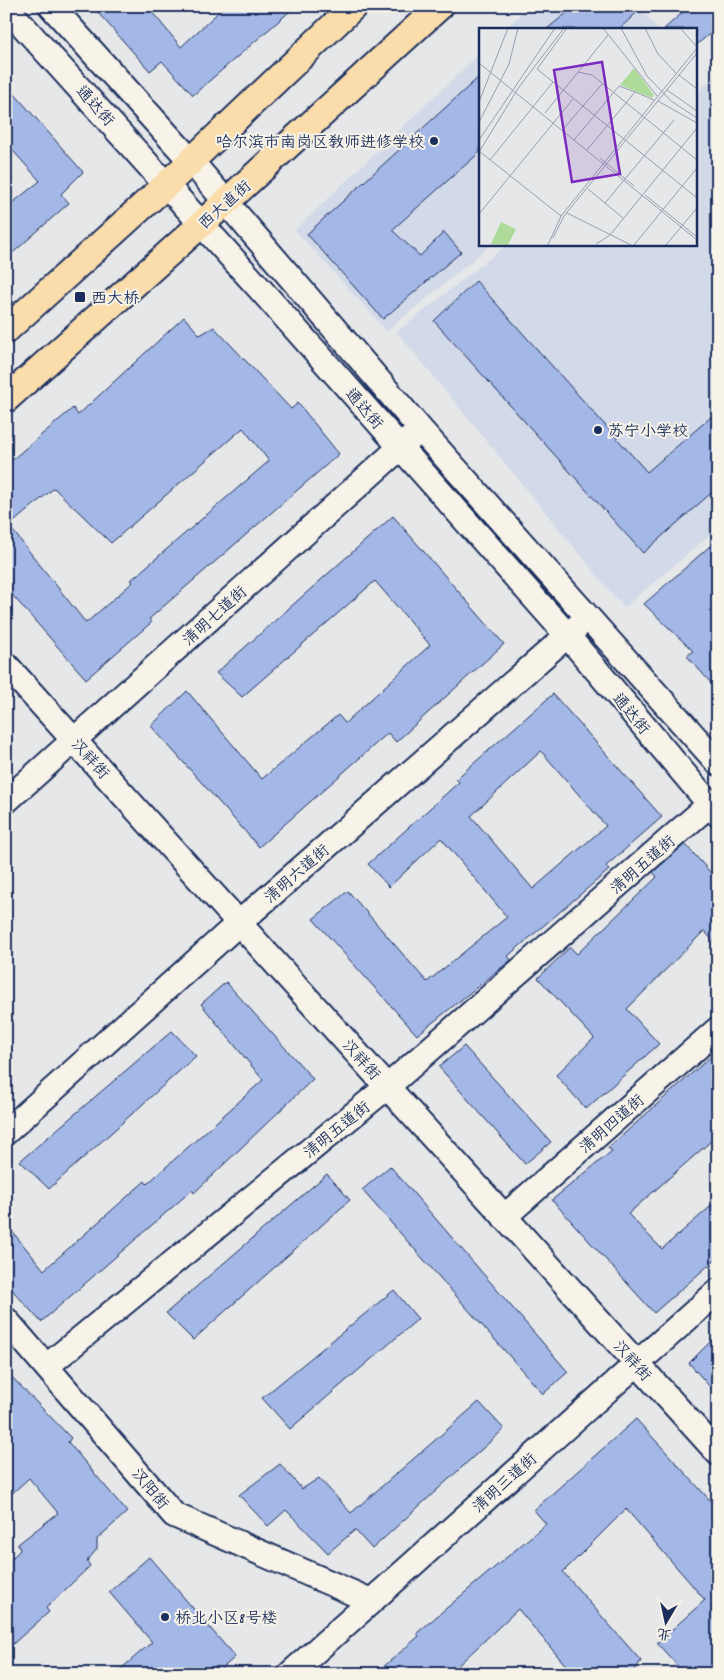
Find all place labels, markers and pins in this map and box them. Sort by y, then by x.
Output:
place label: 哈尔滨市南岗区教师进修学校 [216,132,424,155]
marker: 哈尔滨市南岗区教师进修学校 [428,135,440,147]
place label: 西大桥 [91,288,139,311]
marker: 西大桥 [73,290,87,304]
place label: 苏宁小学校 [608,421,688,444]
marker: 苏宁小学校 [592,424,604,436]
place label: 桥北小区8号楼 [175,1608,277,1631]
marker: 桥北小区8号楼 [159,1611,171,1623]

